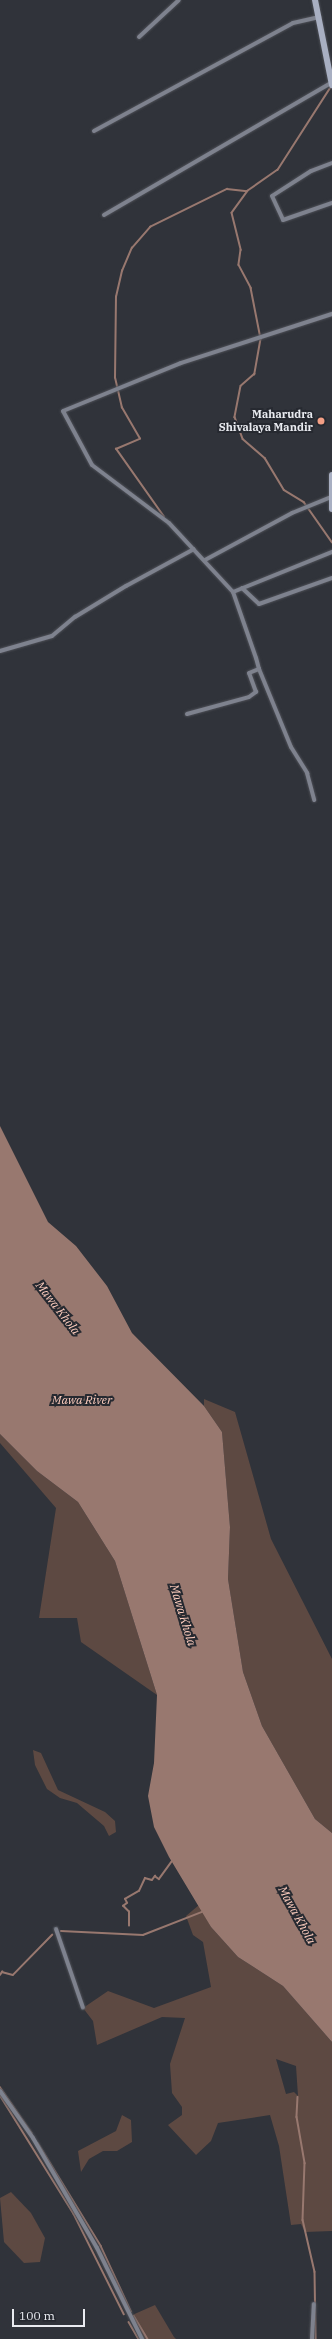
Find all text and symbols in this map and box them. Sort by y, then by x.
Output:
place label: Maharudra Shivalaya Mandir [219,408,313,434]
marker: Maharudra Shivalaya Mandir [316,416,326,426]
water label: Mawa Khola [33,1278,83,1338]
water label: Mawa River [52,1393,112,1407]
water label: Mawa Khola [167,1582,199,1648]
water label: Mawa Khola [275,1884,319,1946]
scale bar [14,2301,87,2327]
text: 100 m [19,2308,55,2323]

